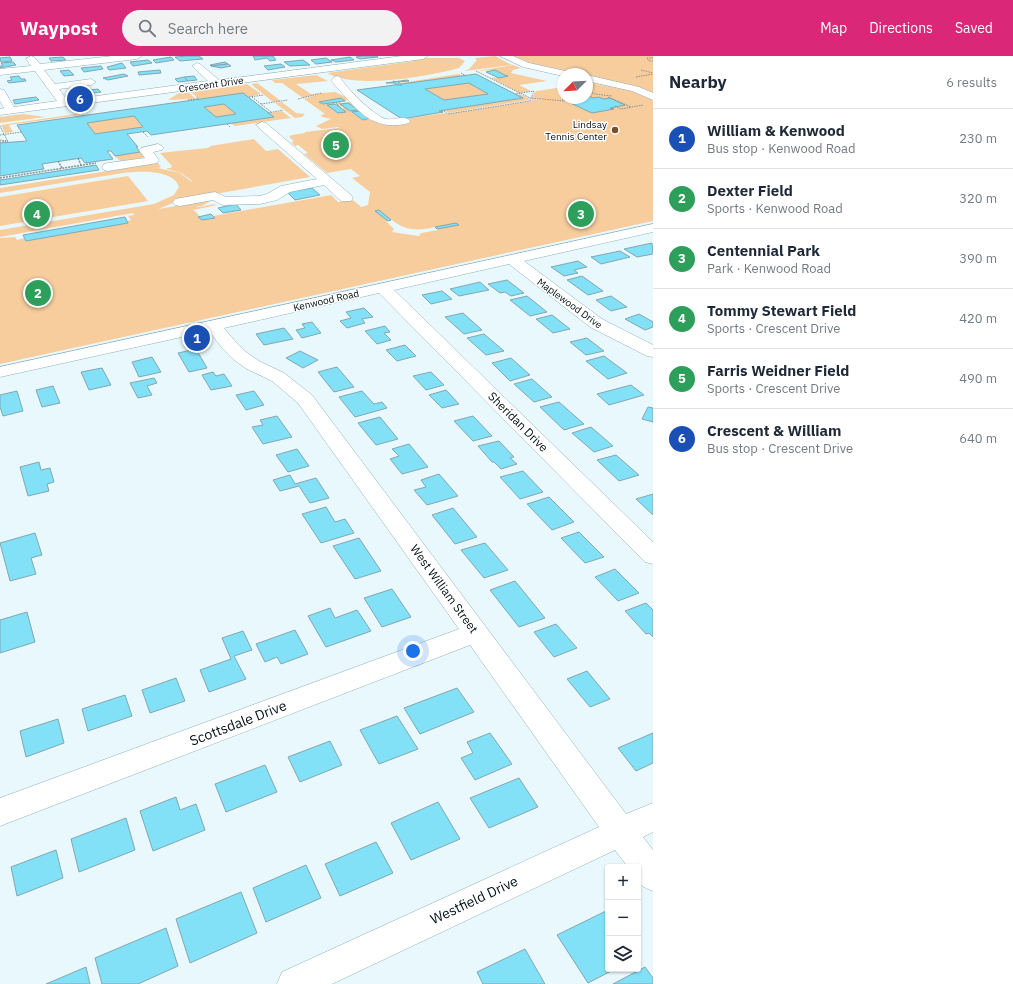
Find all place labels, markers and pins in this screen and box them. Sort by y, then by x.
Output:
pin: 6 [67,84,93,114]
place label: Lindsay Tennis Center [545,118,607,143]
marker: Lindsay Tennis Center [610,125,620,135]
pin: 5 [323,130,349,160]
pin: 4 [24,199,50,229]
pin: 3 [568,199,594,229]
pin: 2 [25,278,51,308]
pin: 1 [184,323,210,353]

